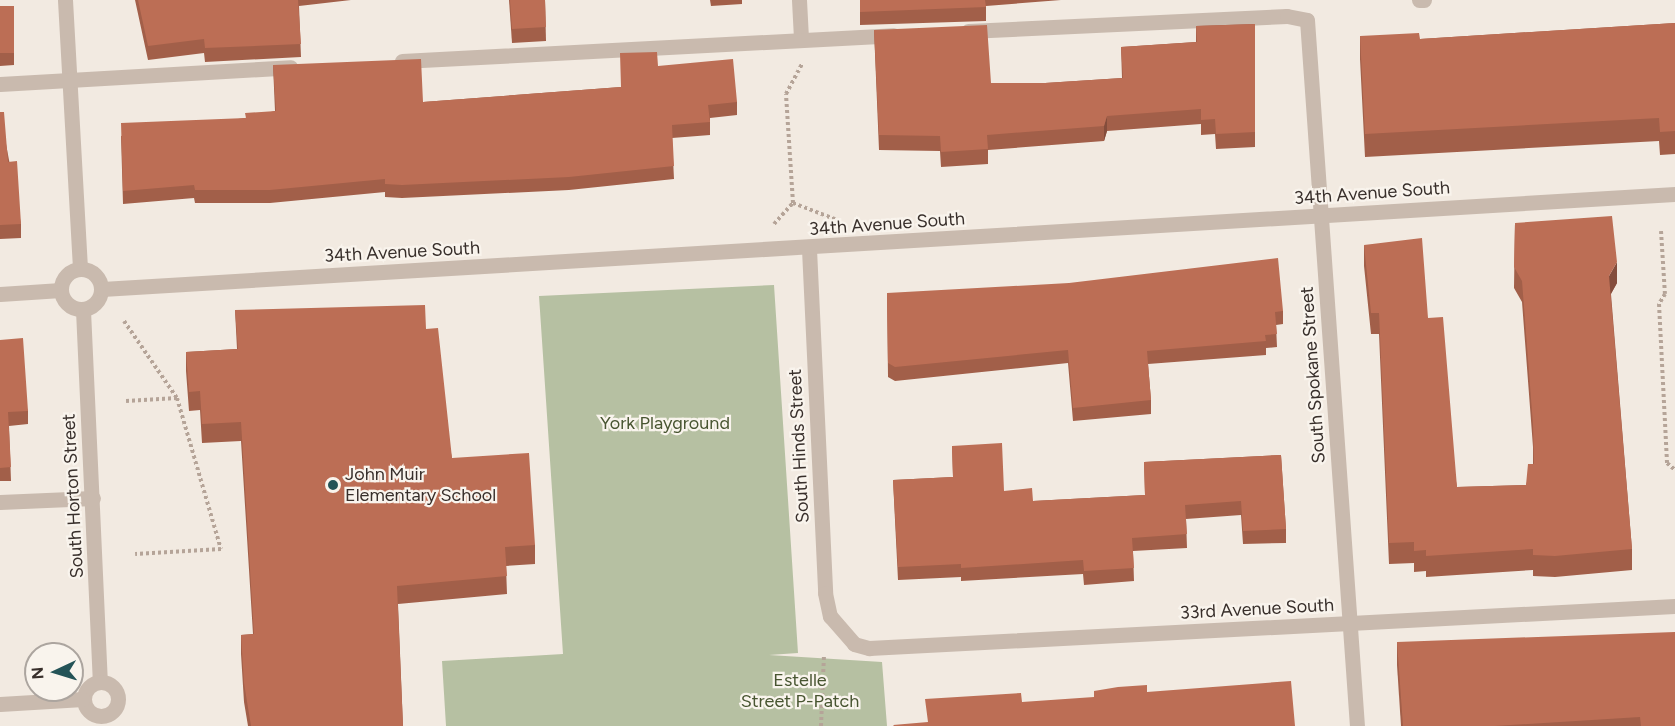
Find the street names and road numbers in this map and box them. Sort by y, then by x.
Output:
street label: 34th Avenue South [1293,177,1451,209]
street label: 34th Avenue South [808,208,966,240]
street label: 34th Avenue South [324,237,480,267]
street label: South Spokane Street [1296,286,1330,464]
street label: South Hinds Street [784,368,814,524]
street label: South Horton Street [58,413,88,579]
street label: 33rd Avenue South [1179,594,1335,624]

